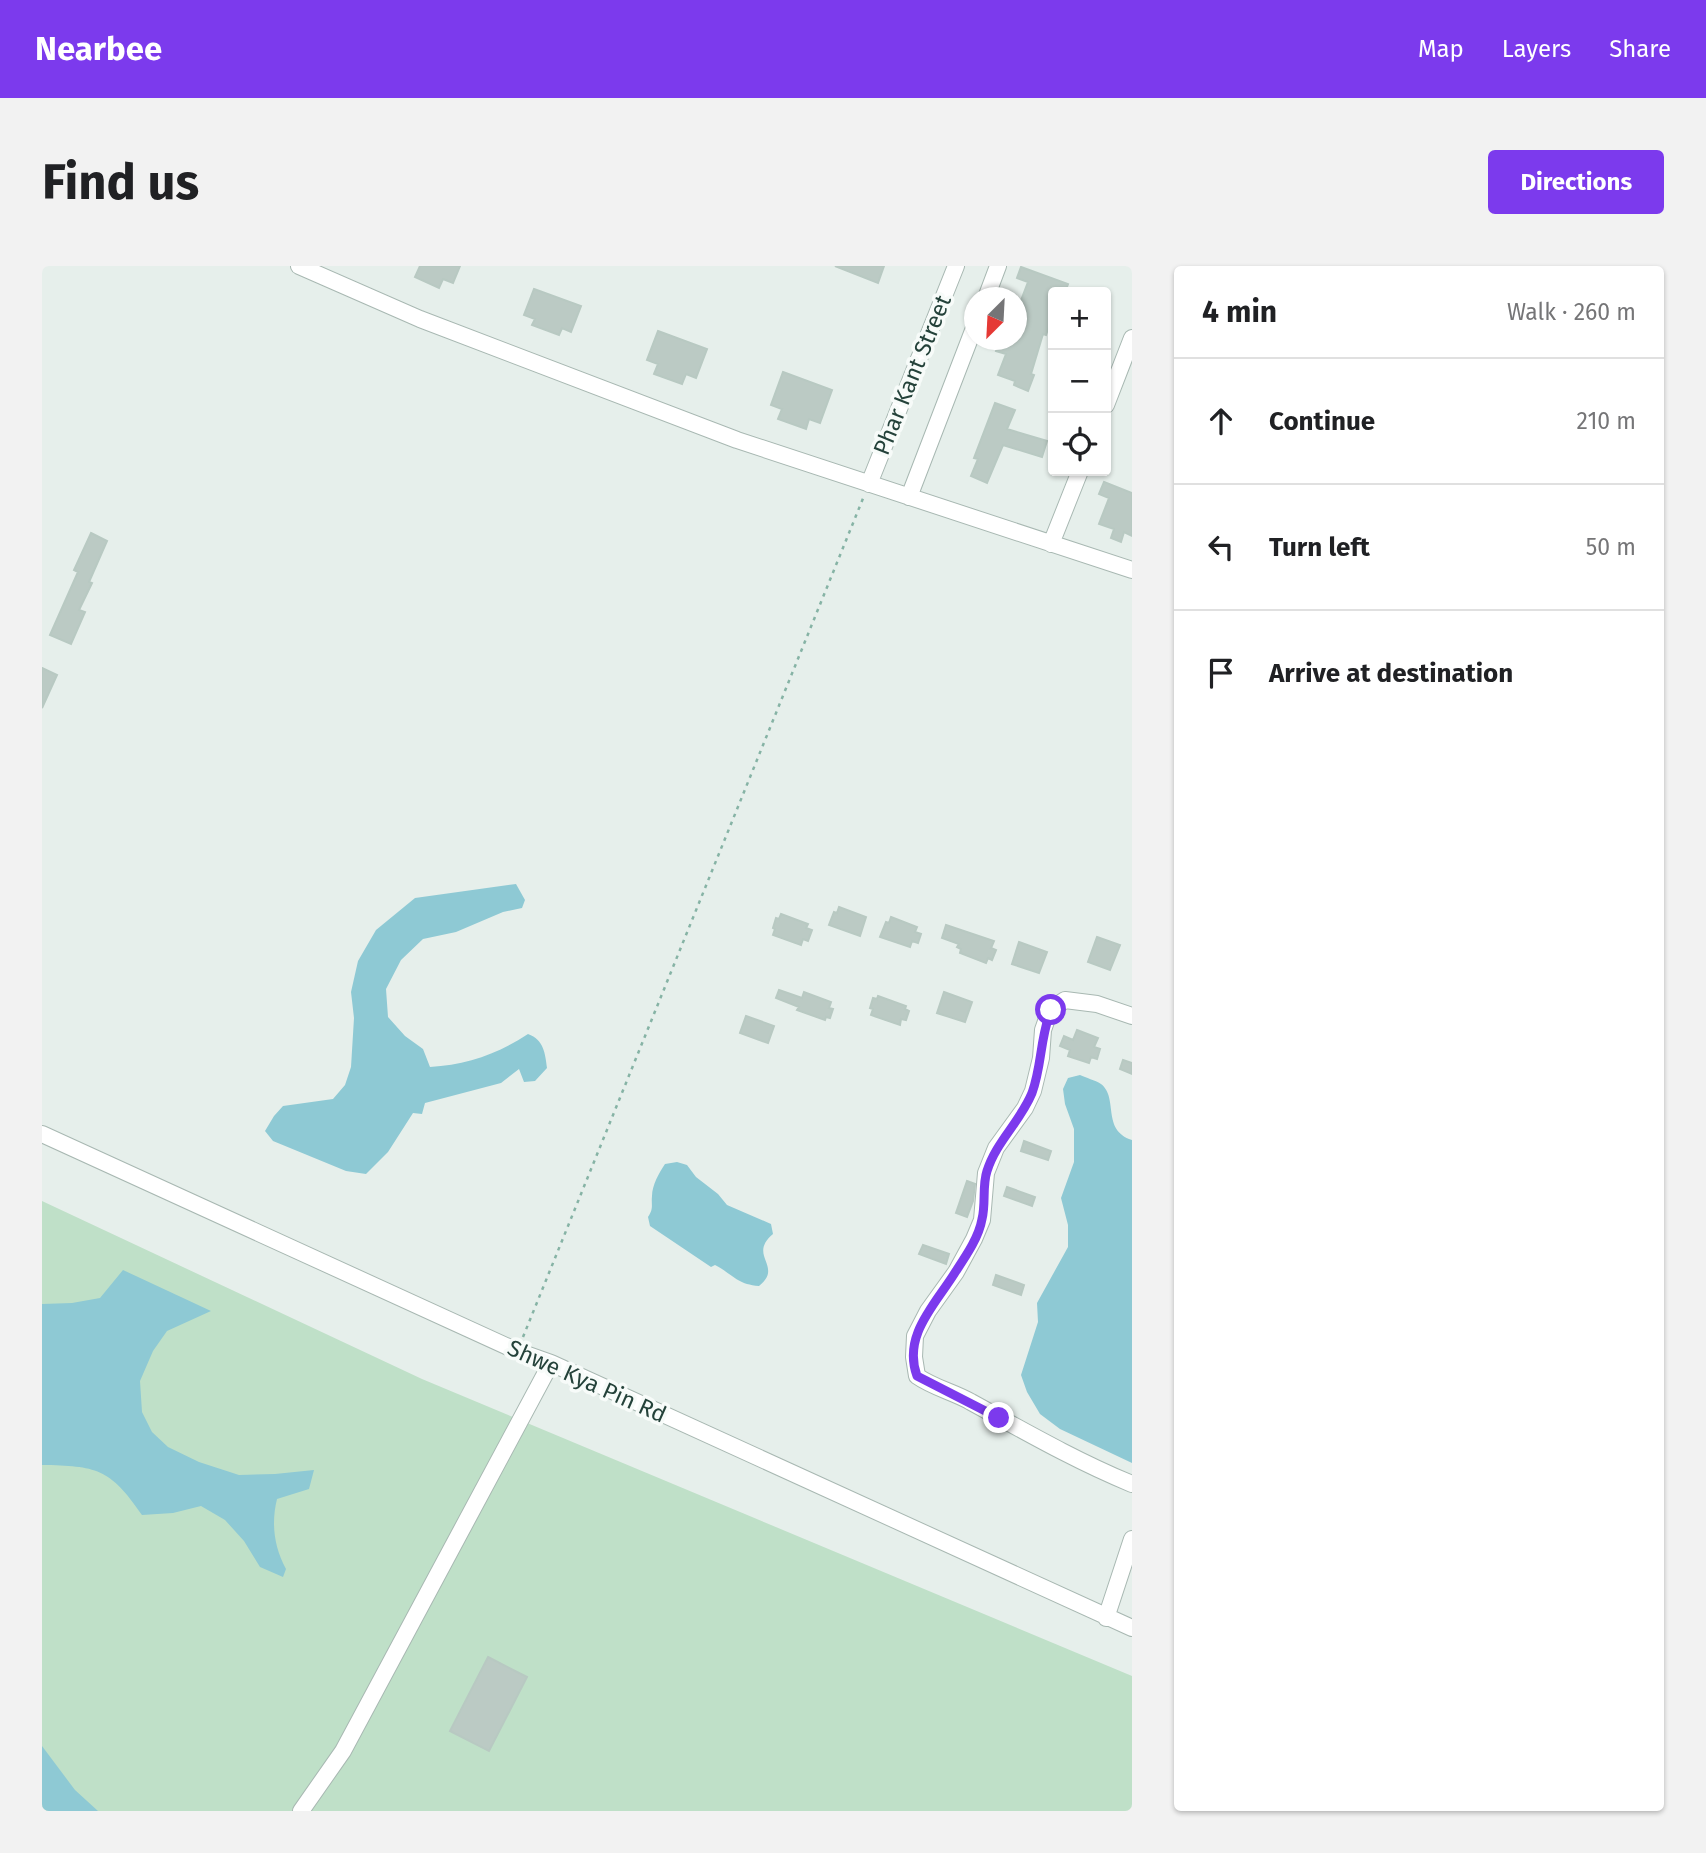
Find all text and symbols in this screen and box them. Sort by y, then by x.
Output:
text: Nearbee [35,29,162,69]
text: Map [1418,35,1464,63]
text: Layers [1502,35,1571,63]
text: Share [1609,35,1671,63]
button: Directions [1488,150,1664,214]
text: Find us [42,153,199,212]
north arrow [964,287,1027,350]
map controls [1048,287,1111,476]
button: + [1048,287,1111,350]
street label: Phar Kant Street [867,290,957,459]
text: 4 min [1202,294,1277,330]
text: Walk · 260 m [1507,298,1636,326]
button: − [1048,350,1111,413]
icon: ahead [1202,402,1240,440]
text: Continue [1269,406,1375,437]
text: 210 m [1577,407,1636,435]
button: locate [1048,413,1111,476]
icon: left [1202,528,1240,566]
text: Turn left [1269,532,1370,563]
text: 50 m [1586,533,1636,561]
icon: arrive [1202,654,1240,692]
text: Arrive at destination [1269,658,1513,689]
route start [1035,994,1066,1025]
street label: Shwe Kya Pin Rd [503,1333,671,1429]
route end [983,1402,1014,1433]

